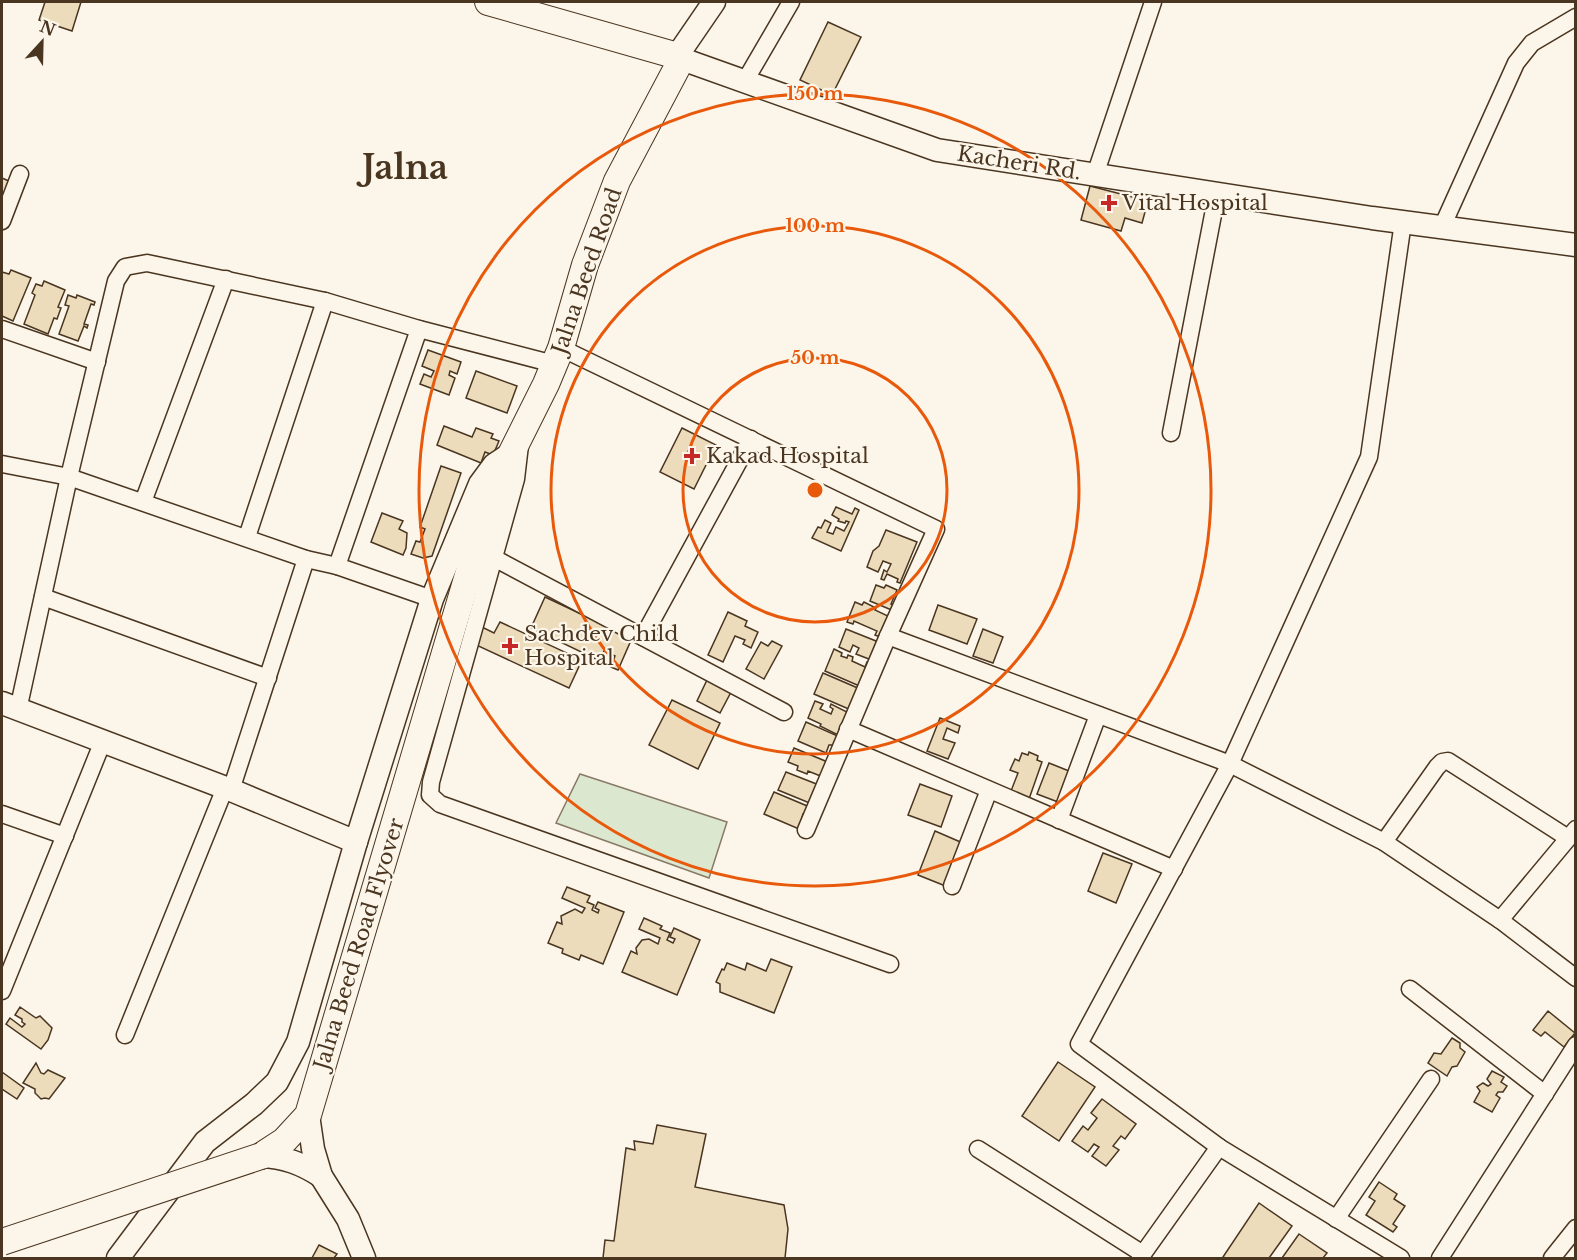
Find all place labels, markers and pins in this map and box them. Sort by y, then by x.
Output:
place label: Vital Hospital [1121,190,1268,216]
marker: Vital Hospital [1100,194,1118,212]
place label: Kakad Hospital [706,443,869,469]
marker: Kakad Hospital [683,447,701,465]
centre of rings [805,480,825,500]
place label: Sachdev Child Hospital [524,621,678,671]
marker: Sachdev Child Hospital [501,637,519,655]

